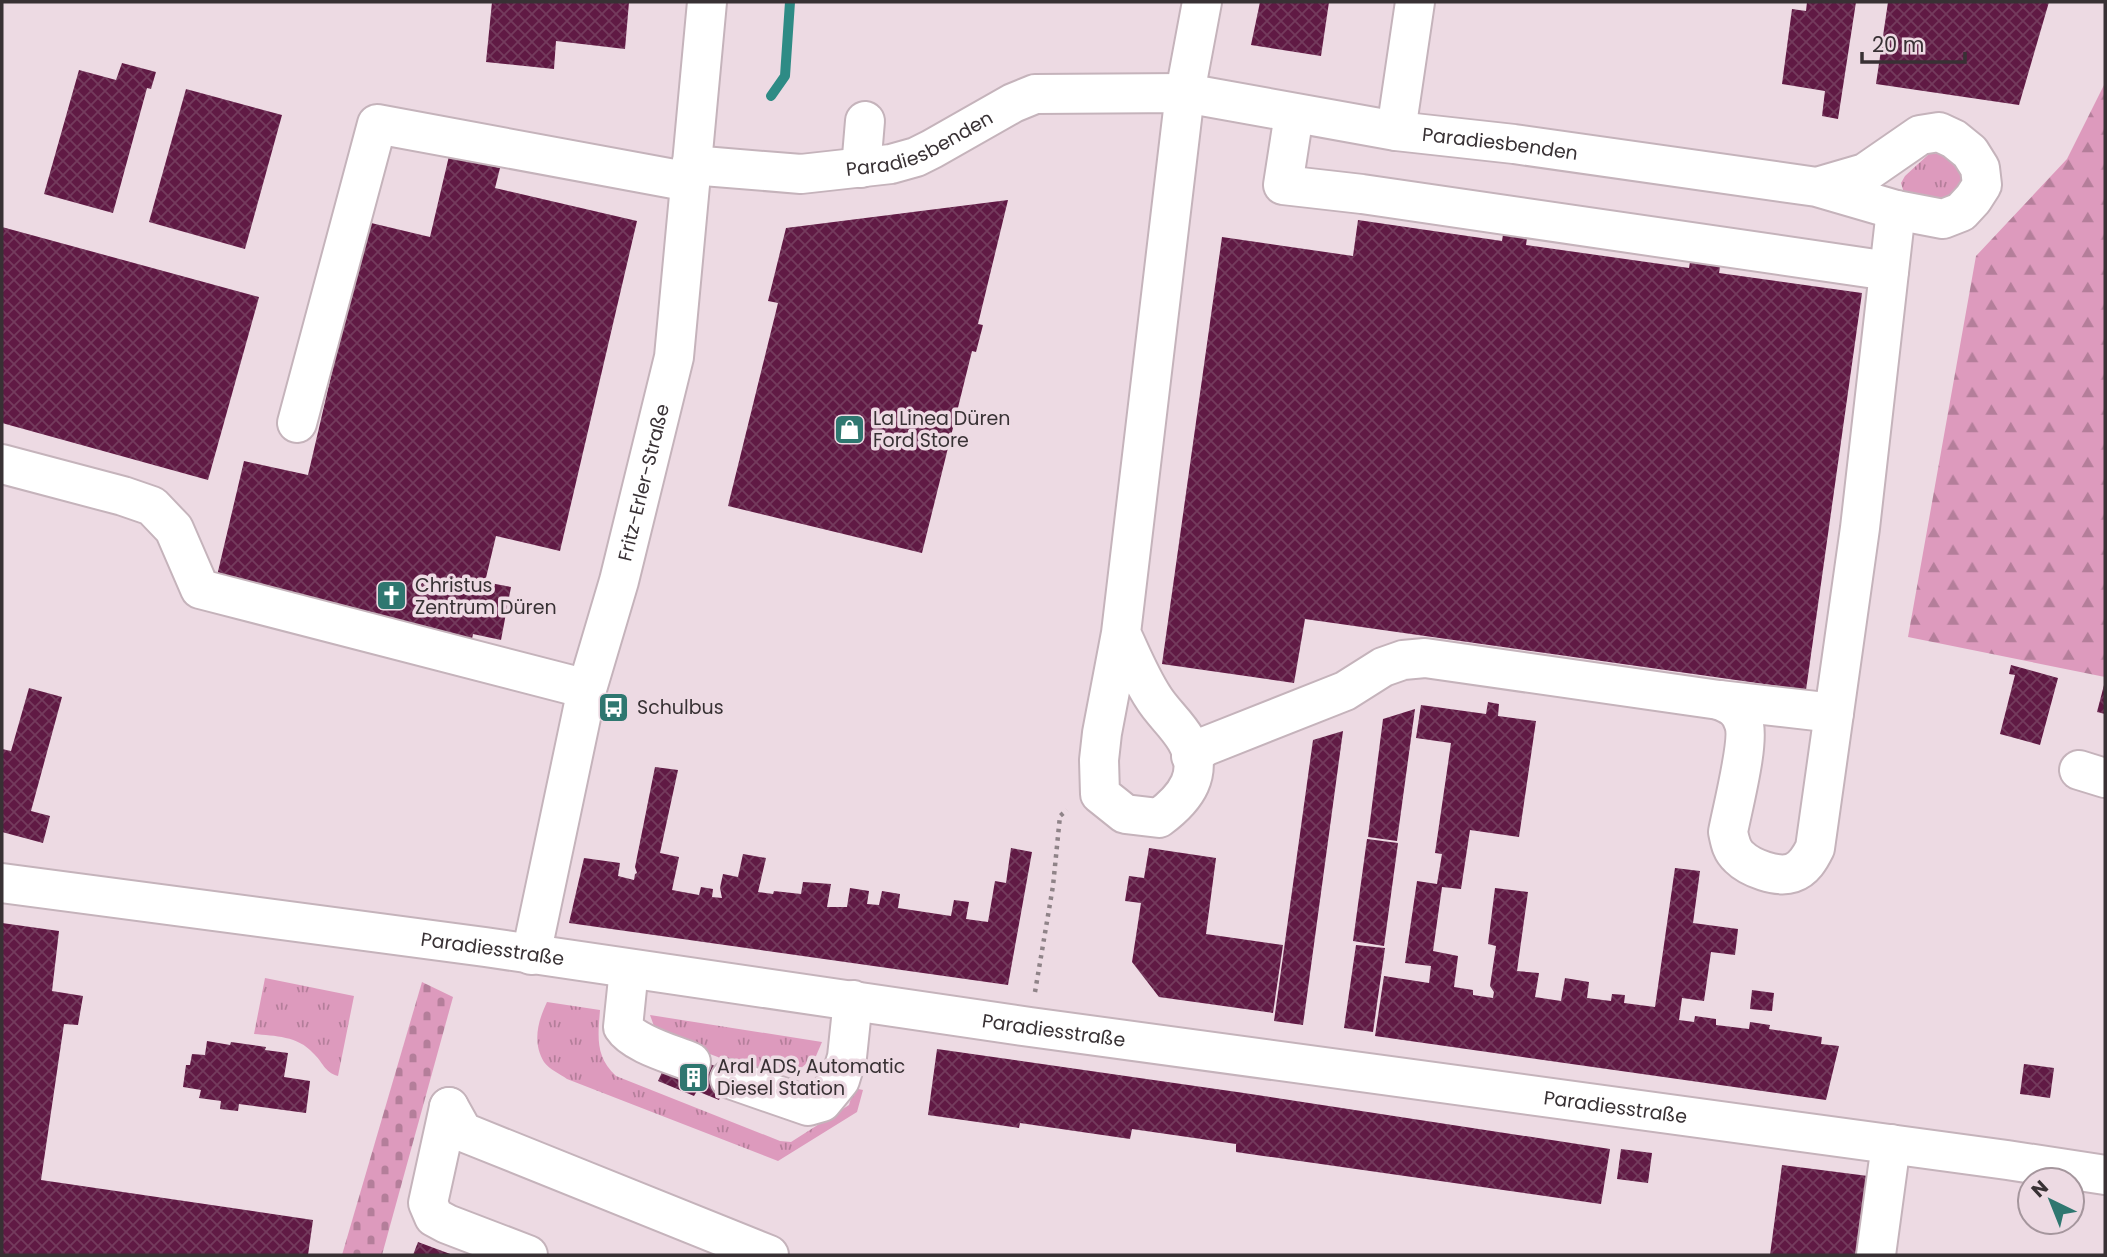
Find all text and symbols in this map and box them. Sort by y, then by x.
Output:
scale bar [1862,21,1965,65]
text: 20 m [1872,30,1925,59]
street label: Paradiesbenden [845,104,997,182]
street label: Paradiesbenden [1421,120,1580,166]
street label: Fritz-Erler-Straße [611,401,676,564]
place label: La Linea Düren Ford Store [873,405,1011,454]
shop icon: La Linea Düren Ford Store [833,412,867,446]
place label: Christus Zentrum Düren [415,572,557,621]
church icon: Christus Zentrum Düren [375,579,409,613]
bus stop icon: Schulbus [597,690,631,724]
place label: Schulbus [637,694,724,721]
street label: Paradiesstraße [419,925,566,972]
street label: Paradiesstraße [980,1007,1127,1053]
place label: Aral ADS, Automatic Diesel Station [717,1053,905,1102]
building icon: Aral ADS, Automatic Diesel Station [677,1060,711,1094]
street label: Paradiesstraße [1542,1084,1689,1130]
north arrow [2016,1166,2086,1236]
text: N [2025,1174,2054,1204]

